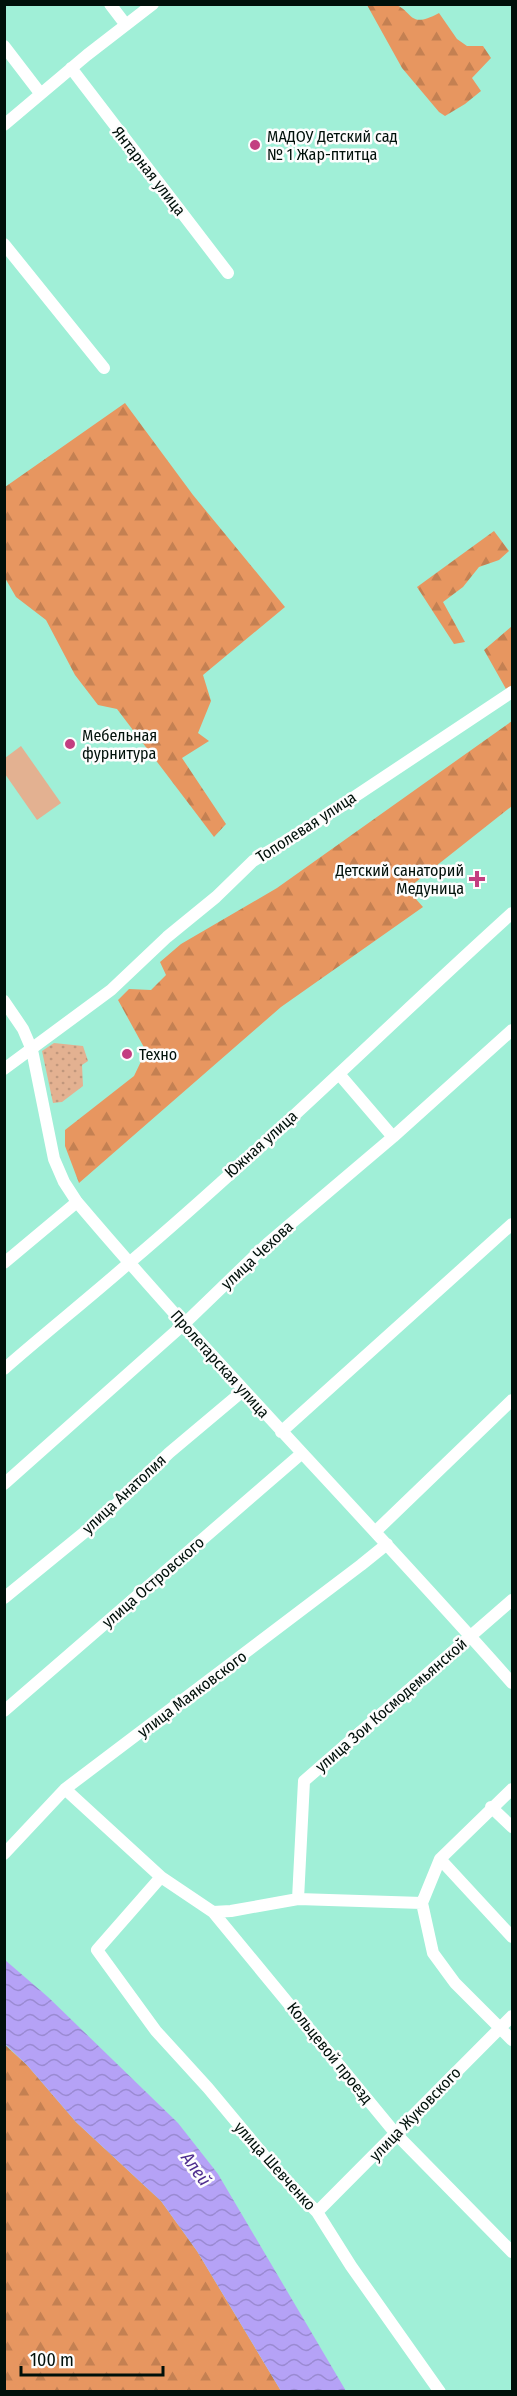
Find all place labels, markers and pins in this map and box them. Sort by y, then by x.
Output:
place label: МАДОУ Детский сад № 1 Жар-птитца [267,127,398,164]
marker: МАДОУ Детский сад № 1 Жар-птитца [248,138,262,152]
place label: Мебельная фурнитура [82,726,157,763]
marker: Мебельная фурнитура [63,737,77,751]
place label: Детский санаторий Медуница [334,861,464,898]
marker: Детский санаторий Медуница [468,870,486,888]
place label: Техно [139,1045,177,1064]
marker: Техно [120,1047,134,1061]

